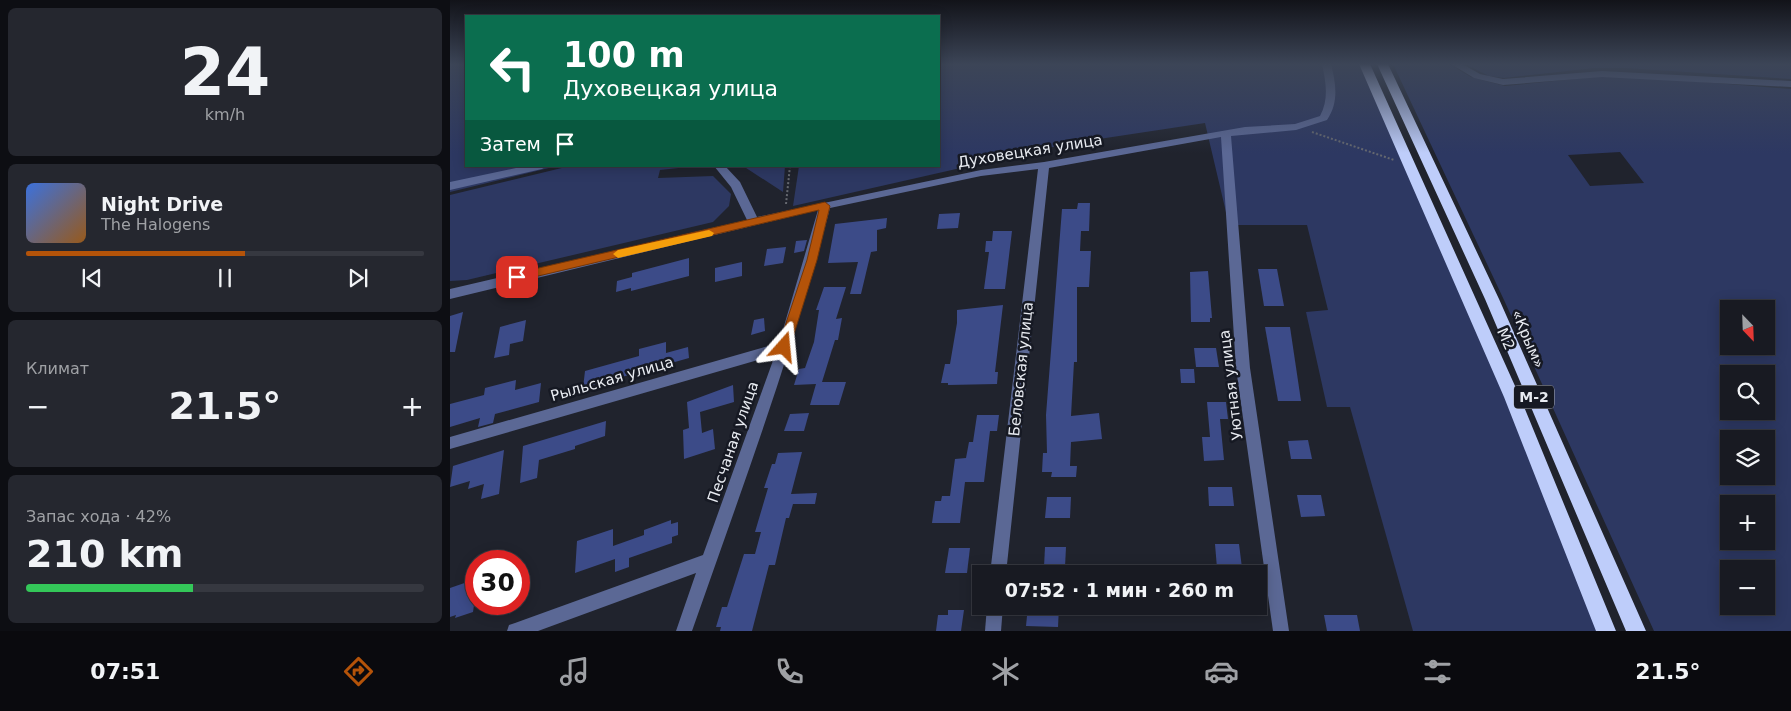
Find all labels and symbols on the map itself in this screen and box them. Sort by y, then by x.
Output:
street label: Духовецкая улица [956,131,1104,171]
pin [496,256,538,298]
north arrow [1720,300,1775,355]
street label: Беловская улица [1005,301,1037,437]
street label: «Крым» [1508,307,1548,371]
position arrow [757,320,809,372]
street label: М2 [1493,325,1519,353]
street label: Уютная улица [1215,329,1247,441]
street label: Рыльская улица [548,353,676,405]
street label: Песчаная улица [704,379,762,505]
road number: М-2 [1514,386,1554,408]
speed limit sign: 30 [465,550,530,615]

